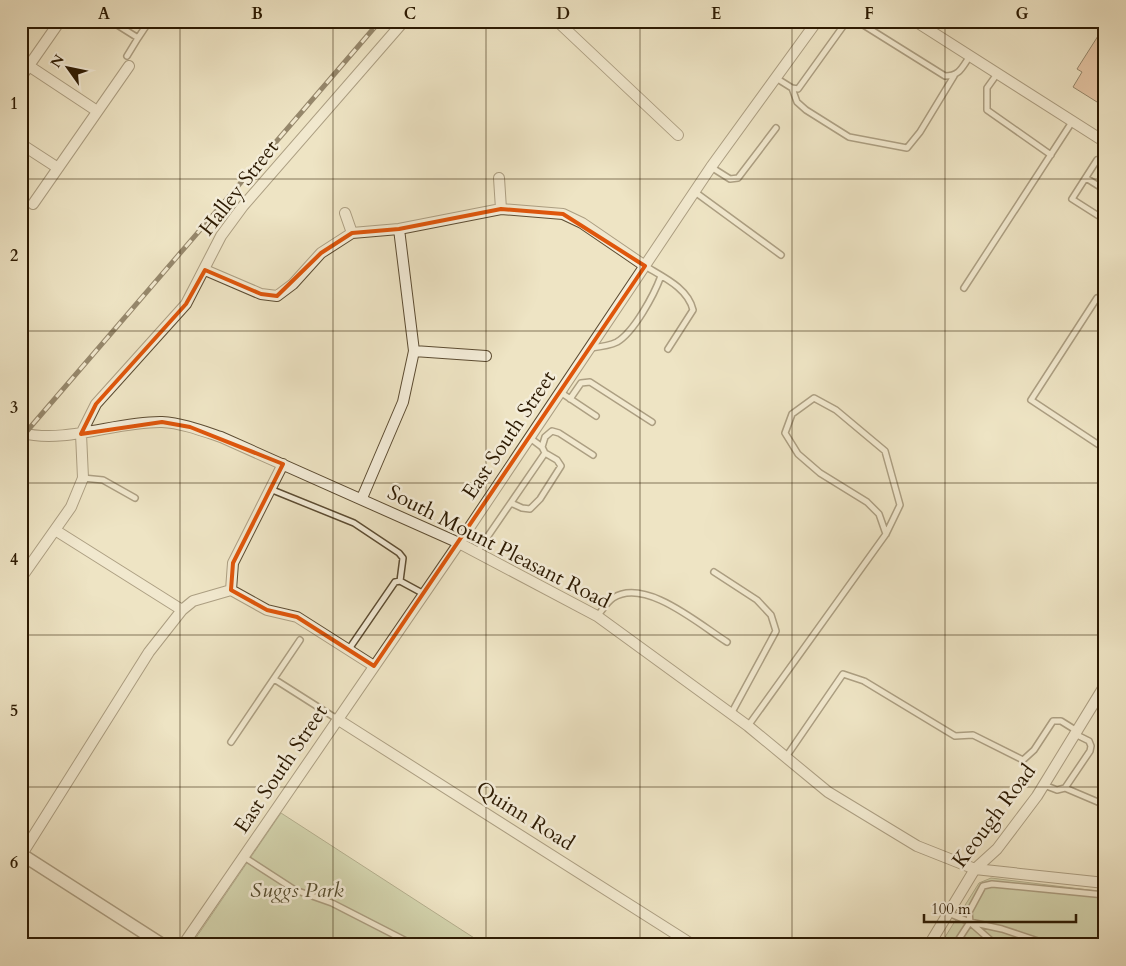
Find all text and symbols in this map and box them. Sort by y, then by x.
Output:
text: A [98,3,110,25]
text: B [251,3,263,25]
text: C [404,3,416,25]
text: D [556,3,570,25]
text: E [711,3,721,25]
text: F [864,3,874,25]
text: G [1015,3,1029,25]
north arrow [42,42,92,92]
text: N [46,51,69,71]
text: 1 [10,93,18,115]
street label: Halley Street [192,134,286,242]
text: 2 [10,245,18,267]
street label: East South Street [455,365,563,505]
text: 3 [10,397,18,419]
street label: South Mount Pleasant Road [382,478,616,616]
text: 4 [10,549,18,571]
street label: East South Street [227,699,335,839]
text: 5 [10,700,18,722]
street label: Keough Road [945,758,1043,874]
street label: Quinn Road [470,774,580,858]
text: 6 [10,852,18,874]
park label: Suggs Park [250,876,344,905]
scale bar [924,891,1076,923]
text: 100 m [931,899,971,919]

